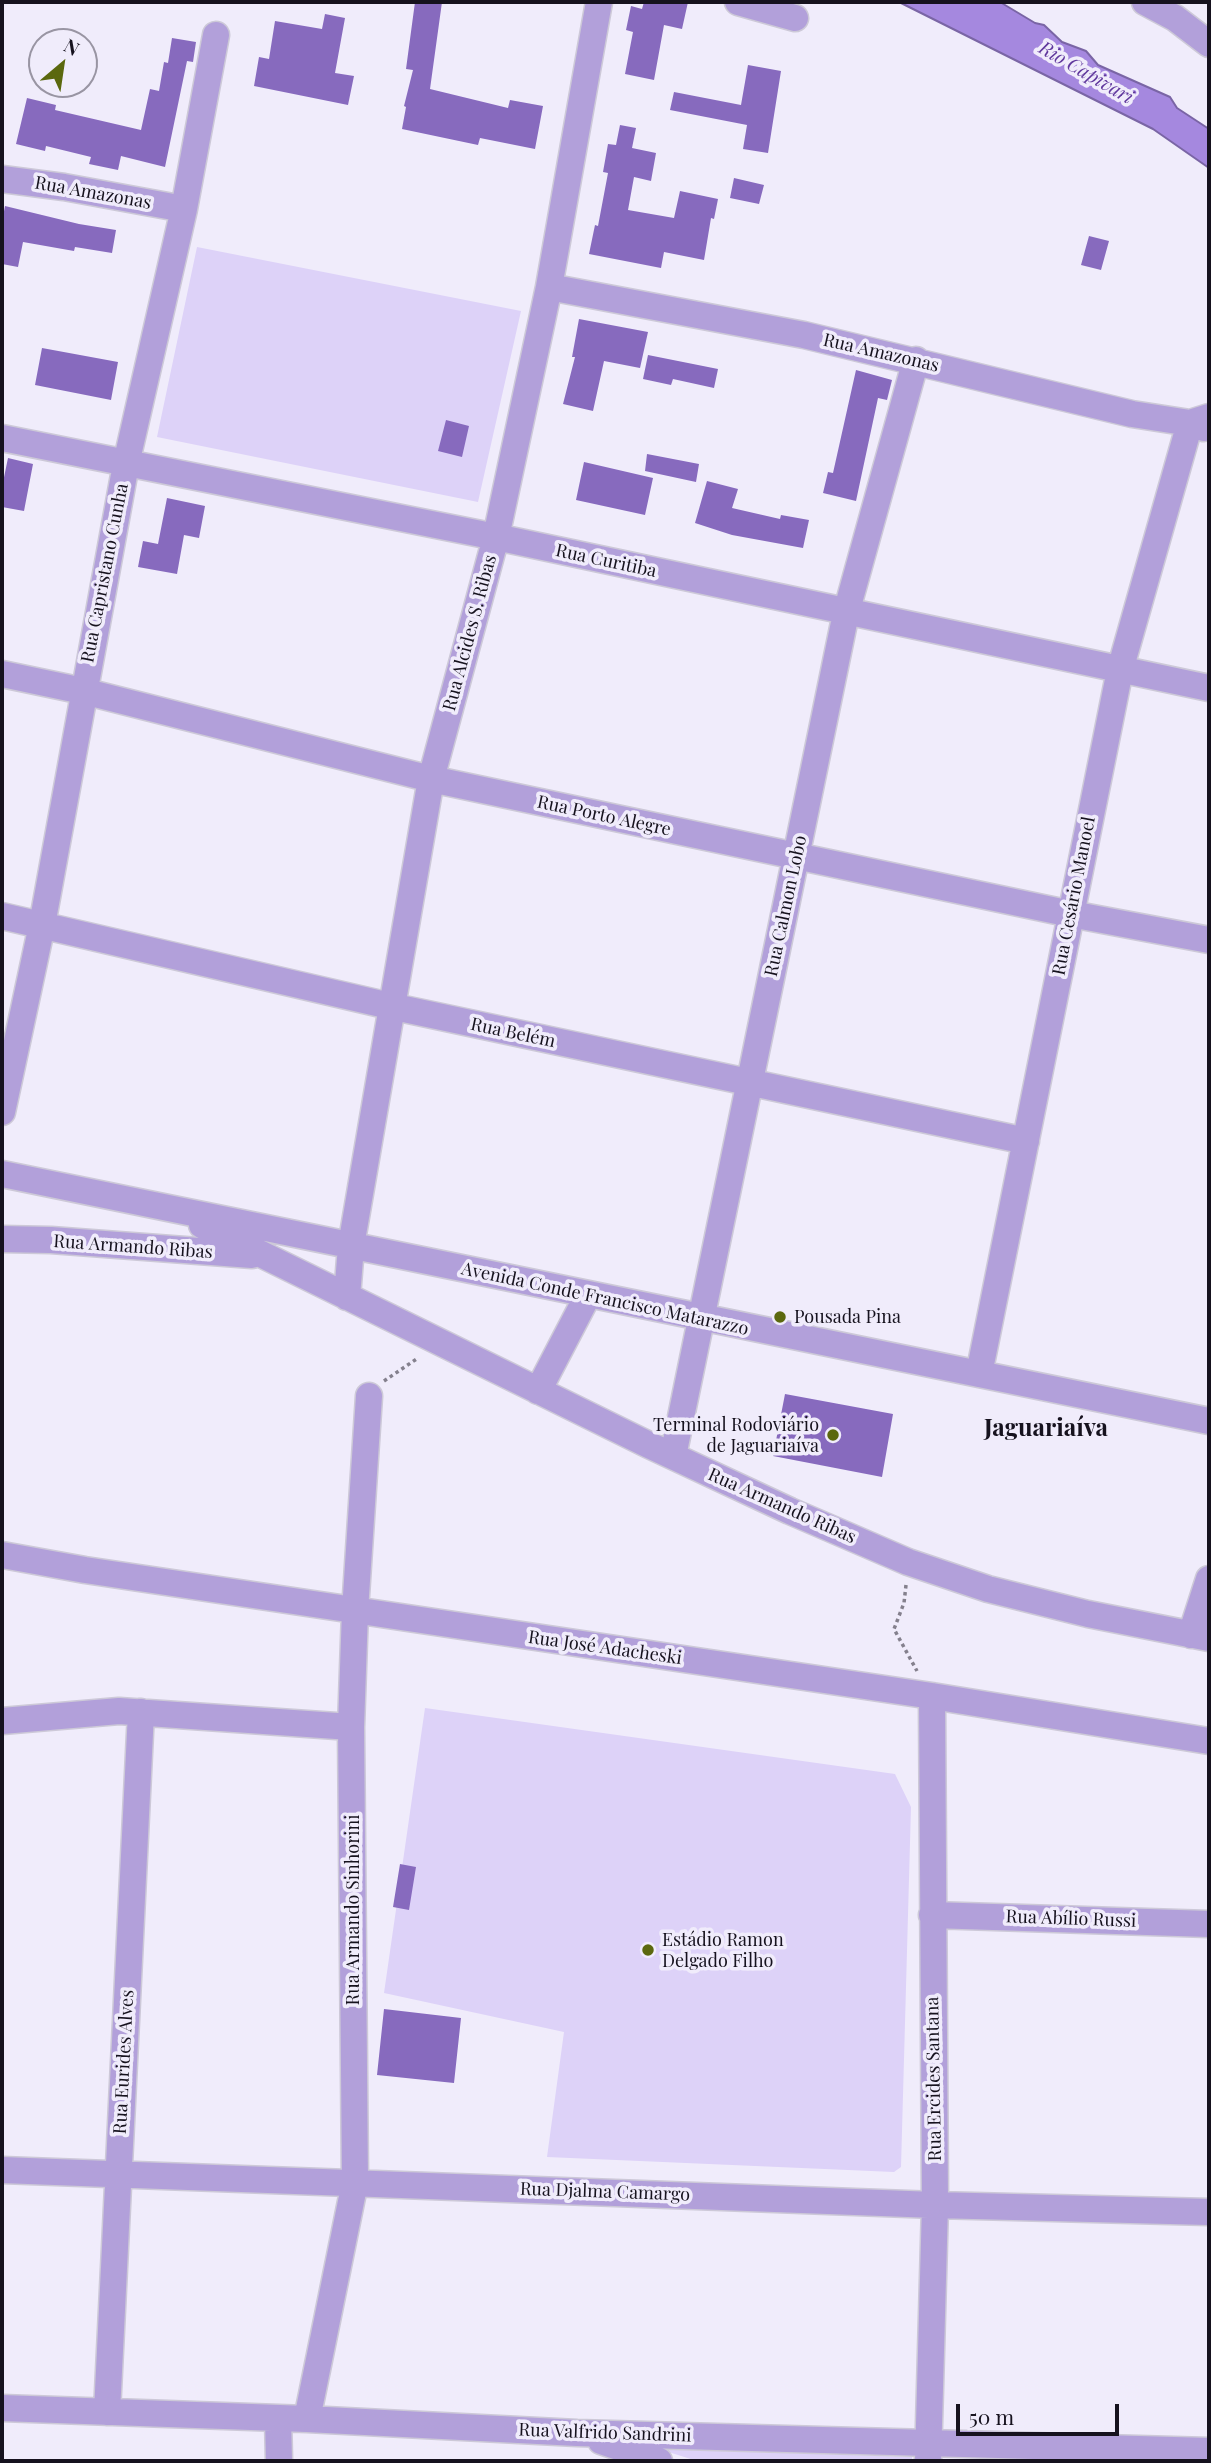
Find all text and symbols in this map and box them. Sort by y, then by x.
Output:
north arrow [28,28,98,98]
text: N [60,32,85,61]
water label: Rio Capivari [1035,37,1137,109]
street label: Rua Amazonas [33,172,153,214]
street label: Rua Amazonas [821,329,941,377]
street label: Rua Capristano Cunha [77,481,133,665]
street label: Rua Curitiba [554,540,658,582]
street label: Rua Alcides S. Ribas [439,553,501,713]
street label: Rua Porto Alegre [535,791,673,841]
street label: Rua Cesário Manoel [1048,815,1100,977]
street label: Rua Calmon Lobo [761,834,811,978]
street label: Rua Belém [469,1014,557,1052]
street label: Rua Armando Ribas [53,1231,213,1263]
street label: Avenida Conde Francisco Matarazzo [459,1258,751,1340]
place label: Pousada Pina [794,1306,901,1328]
marker: Pousada Pina [772,1309,788,1325]
place label: Terminal Rodoviário de Jaguariaíva [653,1414,819,1456]
district label: Jaguariaíva [984,1415,1108,1443]
marker: Terminal Rodoviário de Jaguariaíva [825,1427,841,1443]
street label: Rua Armando Ribas [705,1464,859,1548]
street label: Rua José Adacheski [527,1627,683,1669]
street label: Rua Armando Sinhorini [342,1815,364,2005]
street label: Rua Abílio Russi [1005,1906,1137,1932]
place label: Estádio Ramon Delgado Filho [662,1929,784,1972]
marker: Estádio Ramon Delgado Filho [640,1942,656,1958]
street label: Rua Eurides Alves [109,1989,139,2135]
street label: Rua Ercides Santana [922,1996,946,2162]
street label: Rua Djalma Camargo [519,2178,691,2206]
scale bar [959,2390,1122,2434]
text: 50 m [969,2402,1014,2430]
street label: Rua Valfrido Sandrini [518,2419,692,2447]

